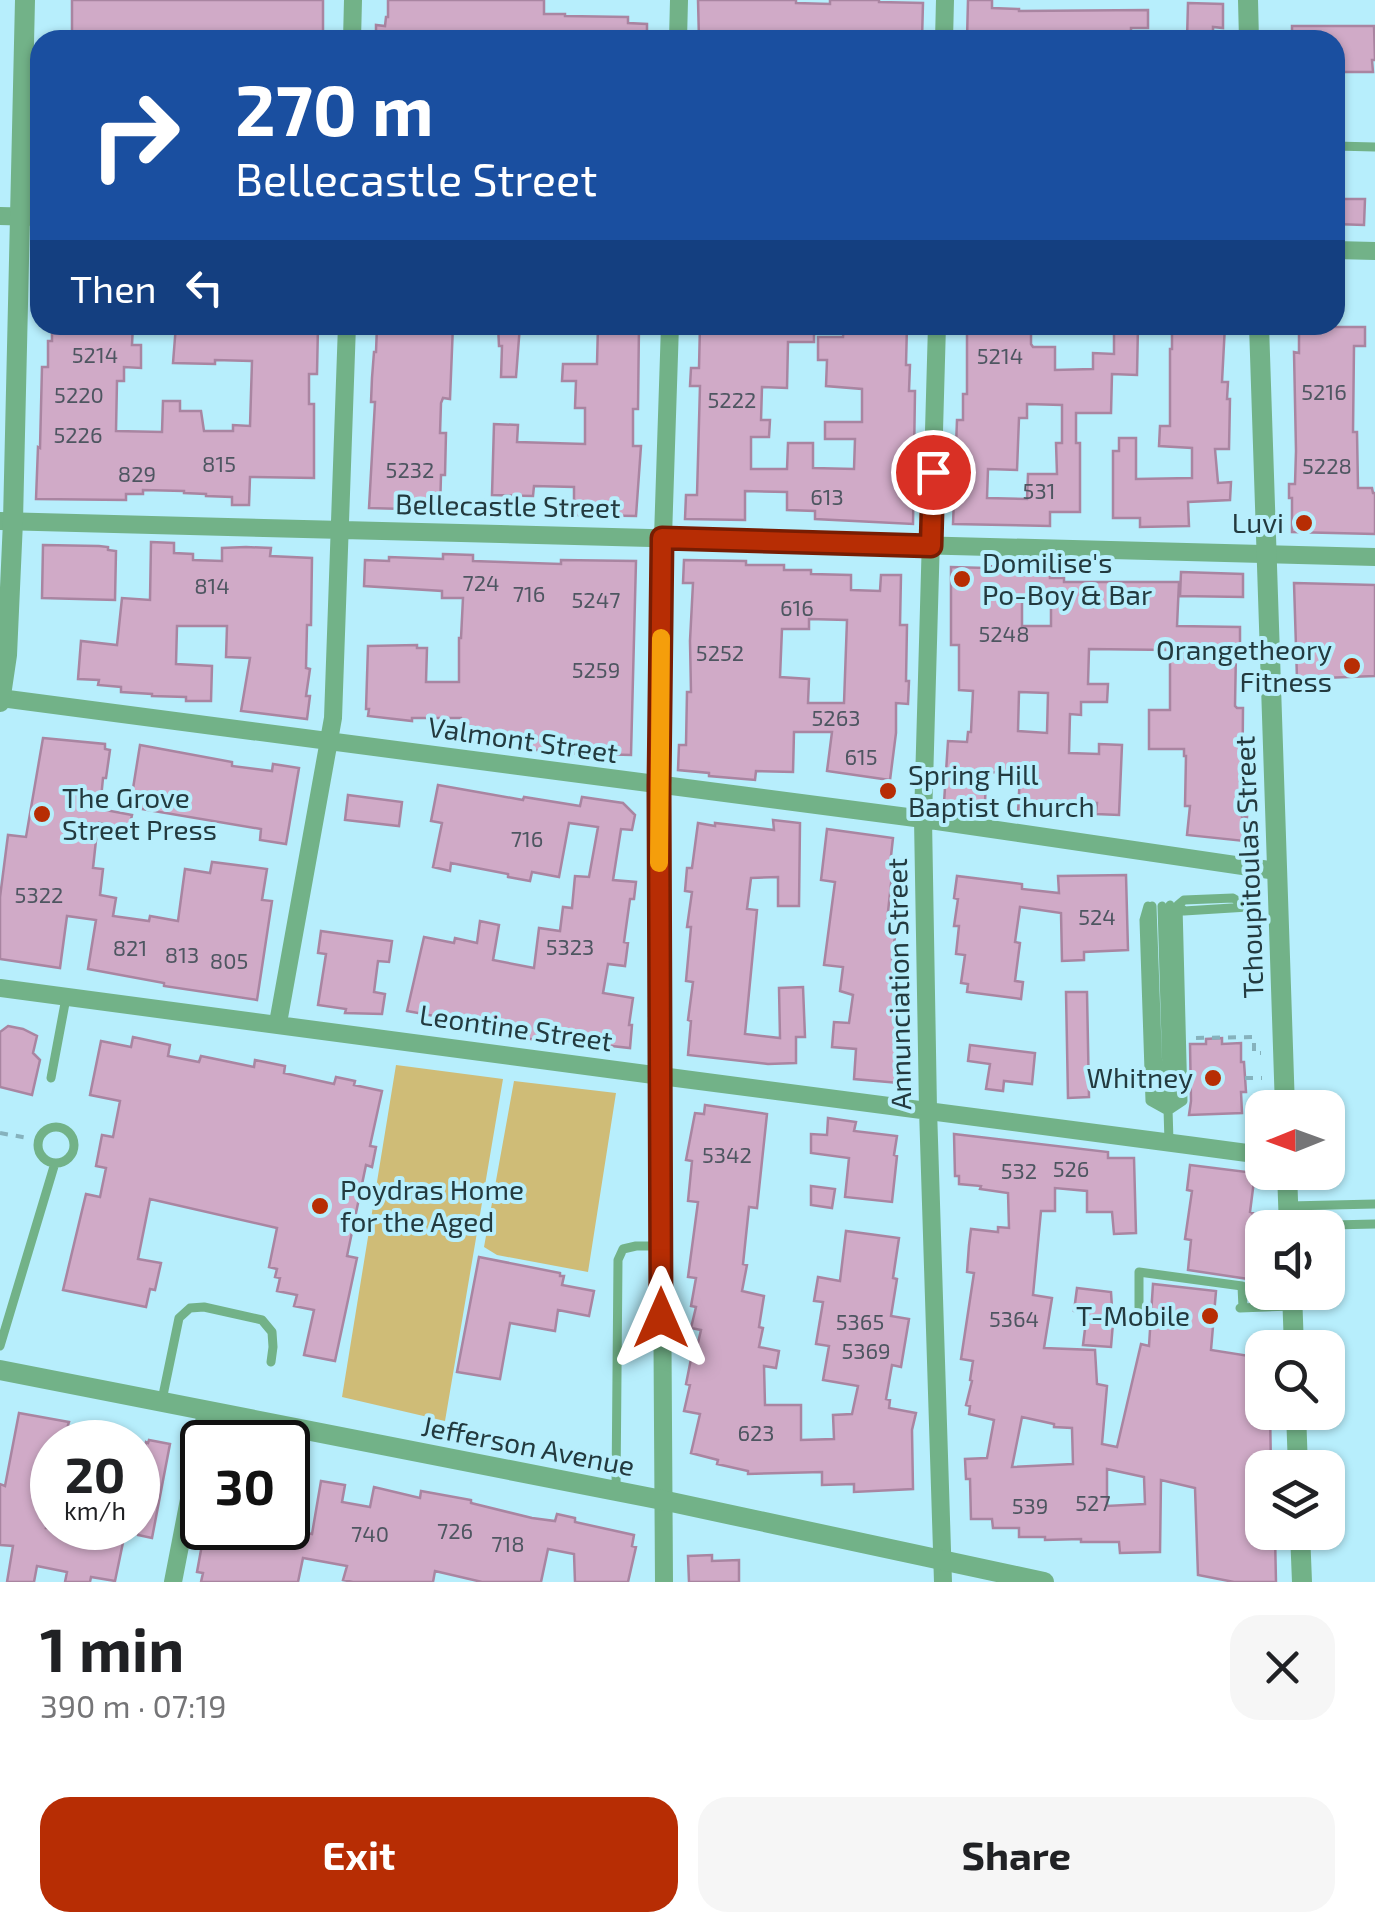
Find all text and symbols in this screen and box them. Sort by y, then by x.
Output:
text: 270 m [235,66,434,150]
icon: right [70,70,200,200]
text: Bellecastle Street [235,151,597,205]
icon: left [177,260,232,315]
text: Then [70,265,157,311]
house number: 5214 [72,341,118,367]
house number: 5214 [977,342,1023,368]
house number: 5216 [1301,378,1347,404]
house number: 5220 [54,381,104,407]
house number: 5222 [708,386,756,412]
house number: 5226 [53,421,103,447]
pin [891,430,976,515]
icon: arrive [906,445,961,500]
house number: 815 [202,450,236,476]
house number: 5228 [1302,452,1352,478]
house number: 5232 [386,456,434,482]
house number: 829 [118,460,156,486]
house number: 531 [1023,477,1055,503]
house number: 613 [810,483,844,509]
street label: Bellecastle Street [395,486,621,524]
place label: Luvi [1232,505,1284,539]
marker: Luvi [1293,512,1315,534]
place label: Domilise's Po-Boy & Bar [982,545,1152,611]
marker: Domilise's Po-Boy & Bar [951,568,973,590]
house number: 724 [462,569,500,595]
house number: 814 [194,572,230,598]
house number: 716 [513,580,545,606]
house number: 5247 [572,586,620,612]
house number: 616 [780,594,814,620]
house number: 5248 [978,620,1030,646]
place label: Orangetheory Fitness [1156,632,1332,698]
house number: 5252 [696,639,744,665]
marker: Orangetheory Fitness [1341,655,1363,677]
house number: 5259 [572,656,620,682]
house number: 5263 [812,704,860,730]
street label: Valmont Street [426,709,620,769]
street label: Tchoupitoulas Street [1226,735,1270,999]
house number: 615 [844,743,878,769]
place label: Spring Hill Baptist Church [908,757,1095,823]
place label: The Grove Street Press [62,780,217,846]
marker: Spring Hill Baptist Church [877,780,899,802]
marker: The Grove Street Press [31,803,53,825]
house number: 716 [511,825,543,851]
street label: Annunciation Street [879,858,917,1110]
house number: 5322 [15,881,63,907]
house number: 524 [1078,903,1116,929]
house number: 5323 [546,933,594,959]
house number: 821 [113,934,147,960]
house number: 813 [165,941,199,967]
house number: 805 [210,947,248,973]
street label: Leontine Street [417,997,615,1057]
place label: Whitney [1087,1060,1193,1094]
marker: Whitney [1202,1067,1224,1089]
north arrow [1245,1090,1345,1190]
map controls [1245,1090,1345,1550]
house number: 5342 [702,1141,752,1167]
house number: 526 [1053,1155,1089,1181]
house number: 532 [1001,1157,1037,1183]
place label: Poydras Home for the Aged [340,1172,524,1238]
marker: Poydras Home for the Aged [309,1195,331,1217]
button: sound [1245,1210,1345,1310]
position arrow [609,1266,713,1370]
place label: T-Mobile [1076,1298,1190,1332]
house number: 5364 [989,1305,1039,1331]
marker: T-Mobile [1199,1305,1221,1327]
house number: 5365 [836,1308,884,1334]
button: search [1245,1330,1345,1430]
house number: 5369 [841,1337,891,1363]
street label: Jefferson Avenue [419,1408,638,1482]
house number: 623 [737,1419,775,1445]
speed limit sign: 30 [180,1420,310,1550]
text: 20 [65,1443,125,1503]
button: layers [1245,1450,1345,1550]
house number: 527 [1075,1489,1111,1515]
house number: 539 [1012,1492,1048,1518]
text: km/h [64,1495,126,1525]
house number: 726 [437,1517,473,1543]
house number: 740 [351,1520,389,1546]
house number: 718 [491,1530,525,1556]
text: 1 min [40,1612,184,1684]
button: close [1230,1615,1335,1720]
text: 390 m · 07:19 [40,1686,227,1724]
button: Exit [40,1797,678,1912]
button: Share [698,1797,1335,1912]

